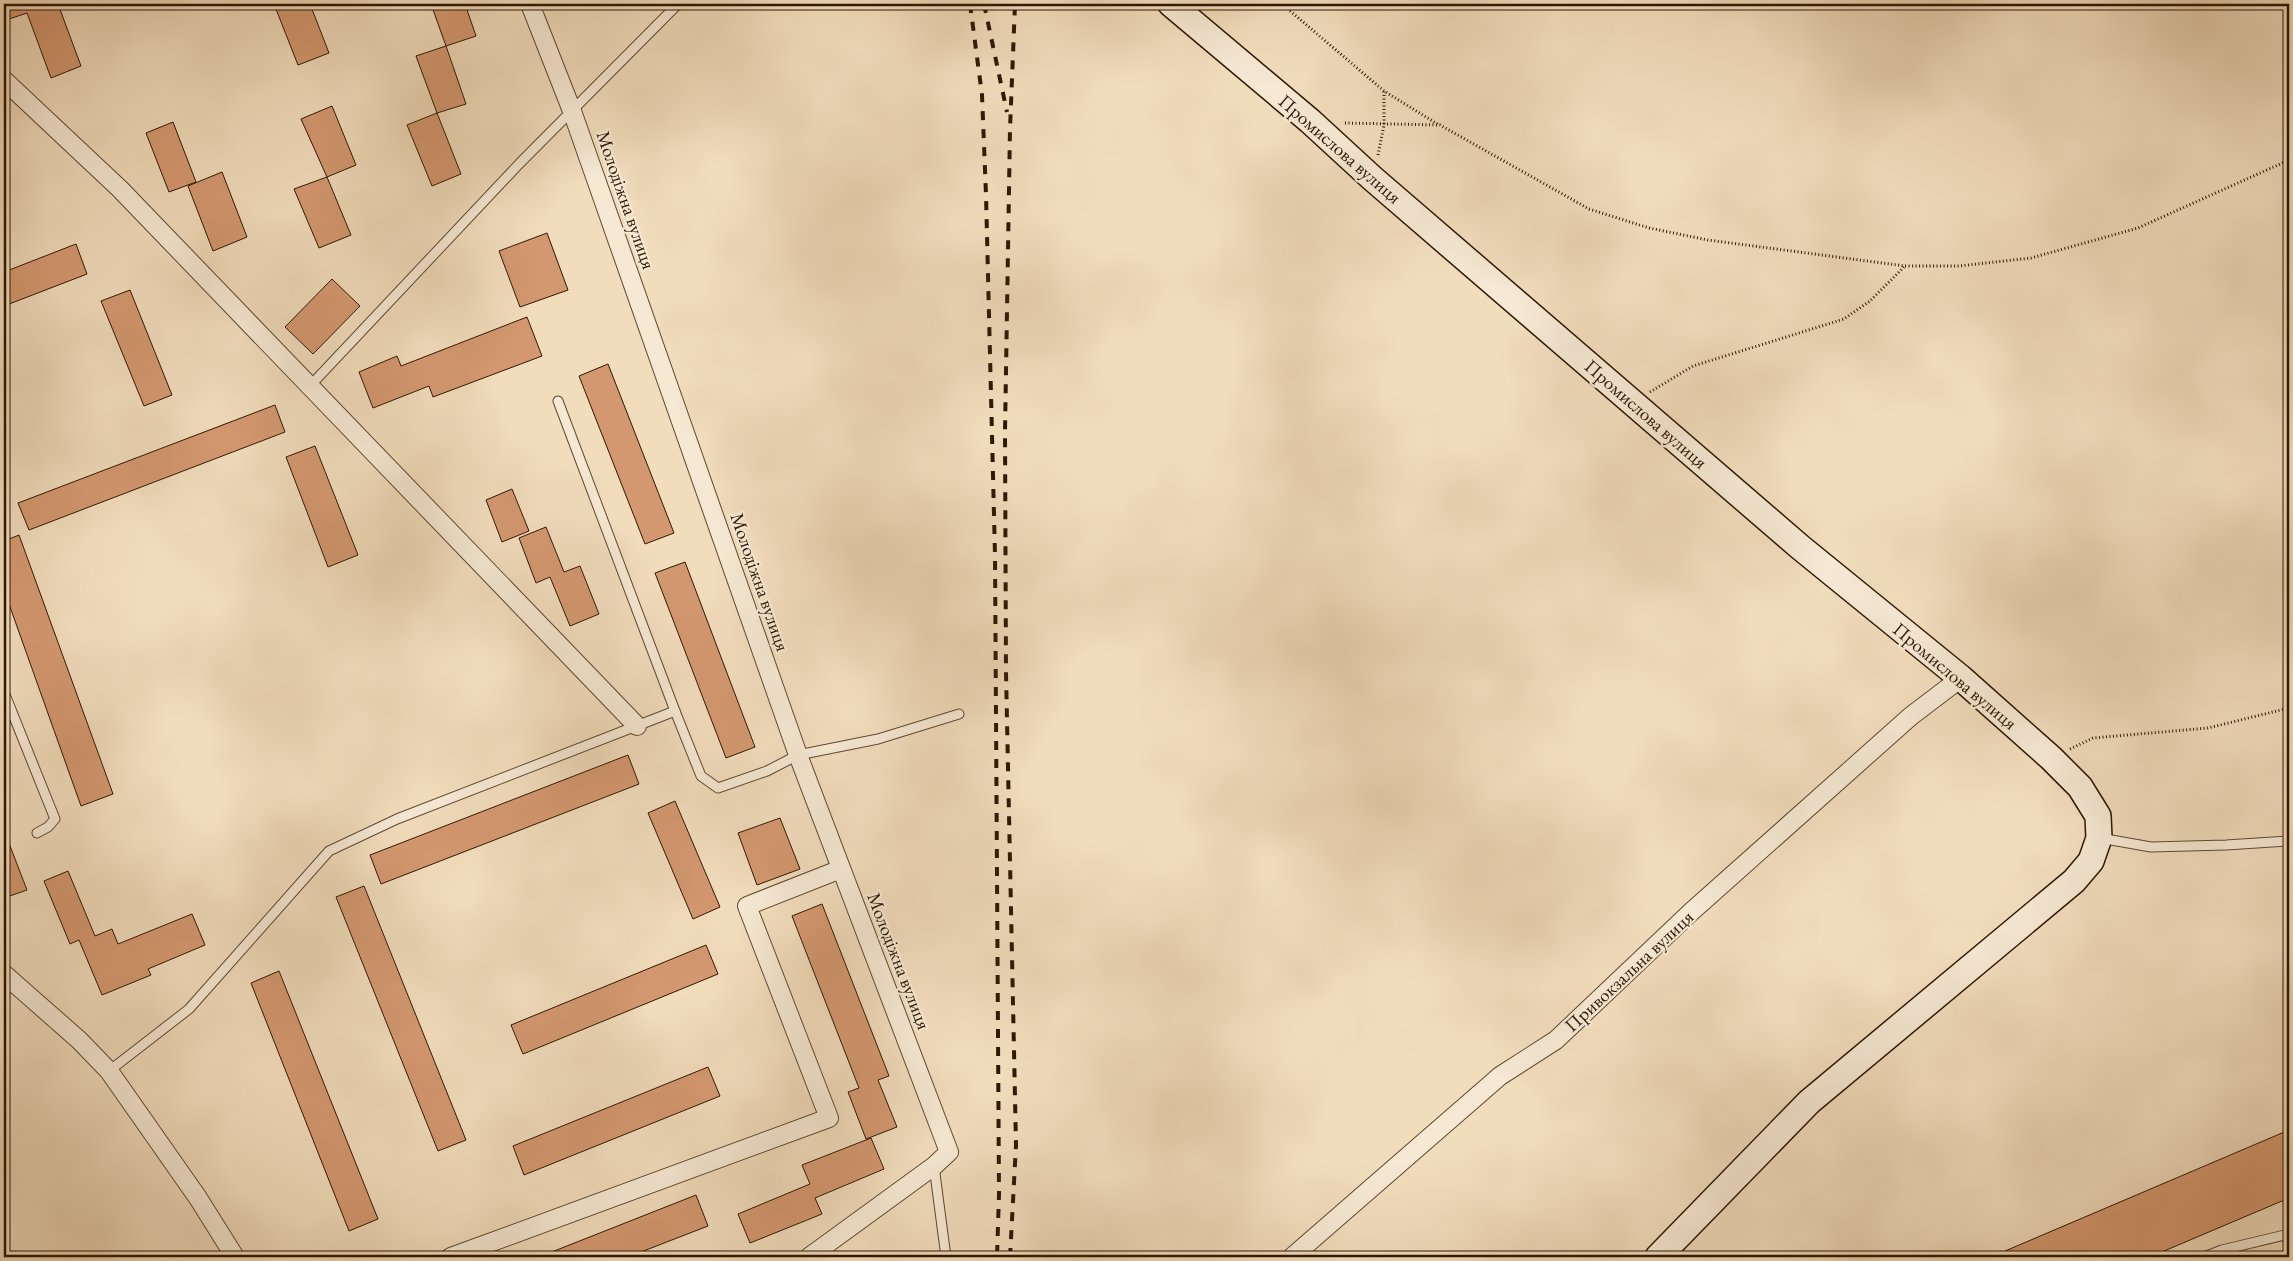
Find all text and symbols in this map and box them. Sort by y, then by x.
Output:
street label: Промислова вулиця [1273,89,1407,210]
street label: Молодіжна вулиця [591,128,662,273]
street label: Промислова вулиця [1579,354,1713,475]
street label: Молодіжна вулиця [725,510,796,655]
street label: Промислова вулиця [1888,617,2023,736]
street label: Молодіжна вулиця [861,889,937,1033]
street label: Привокзальна вулиця [1559,904,1699,1037]

